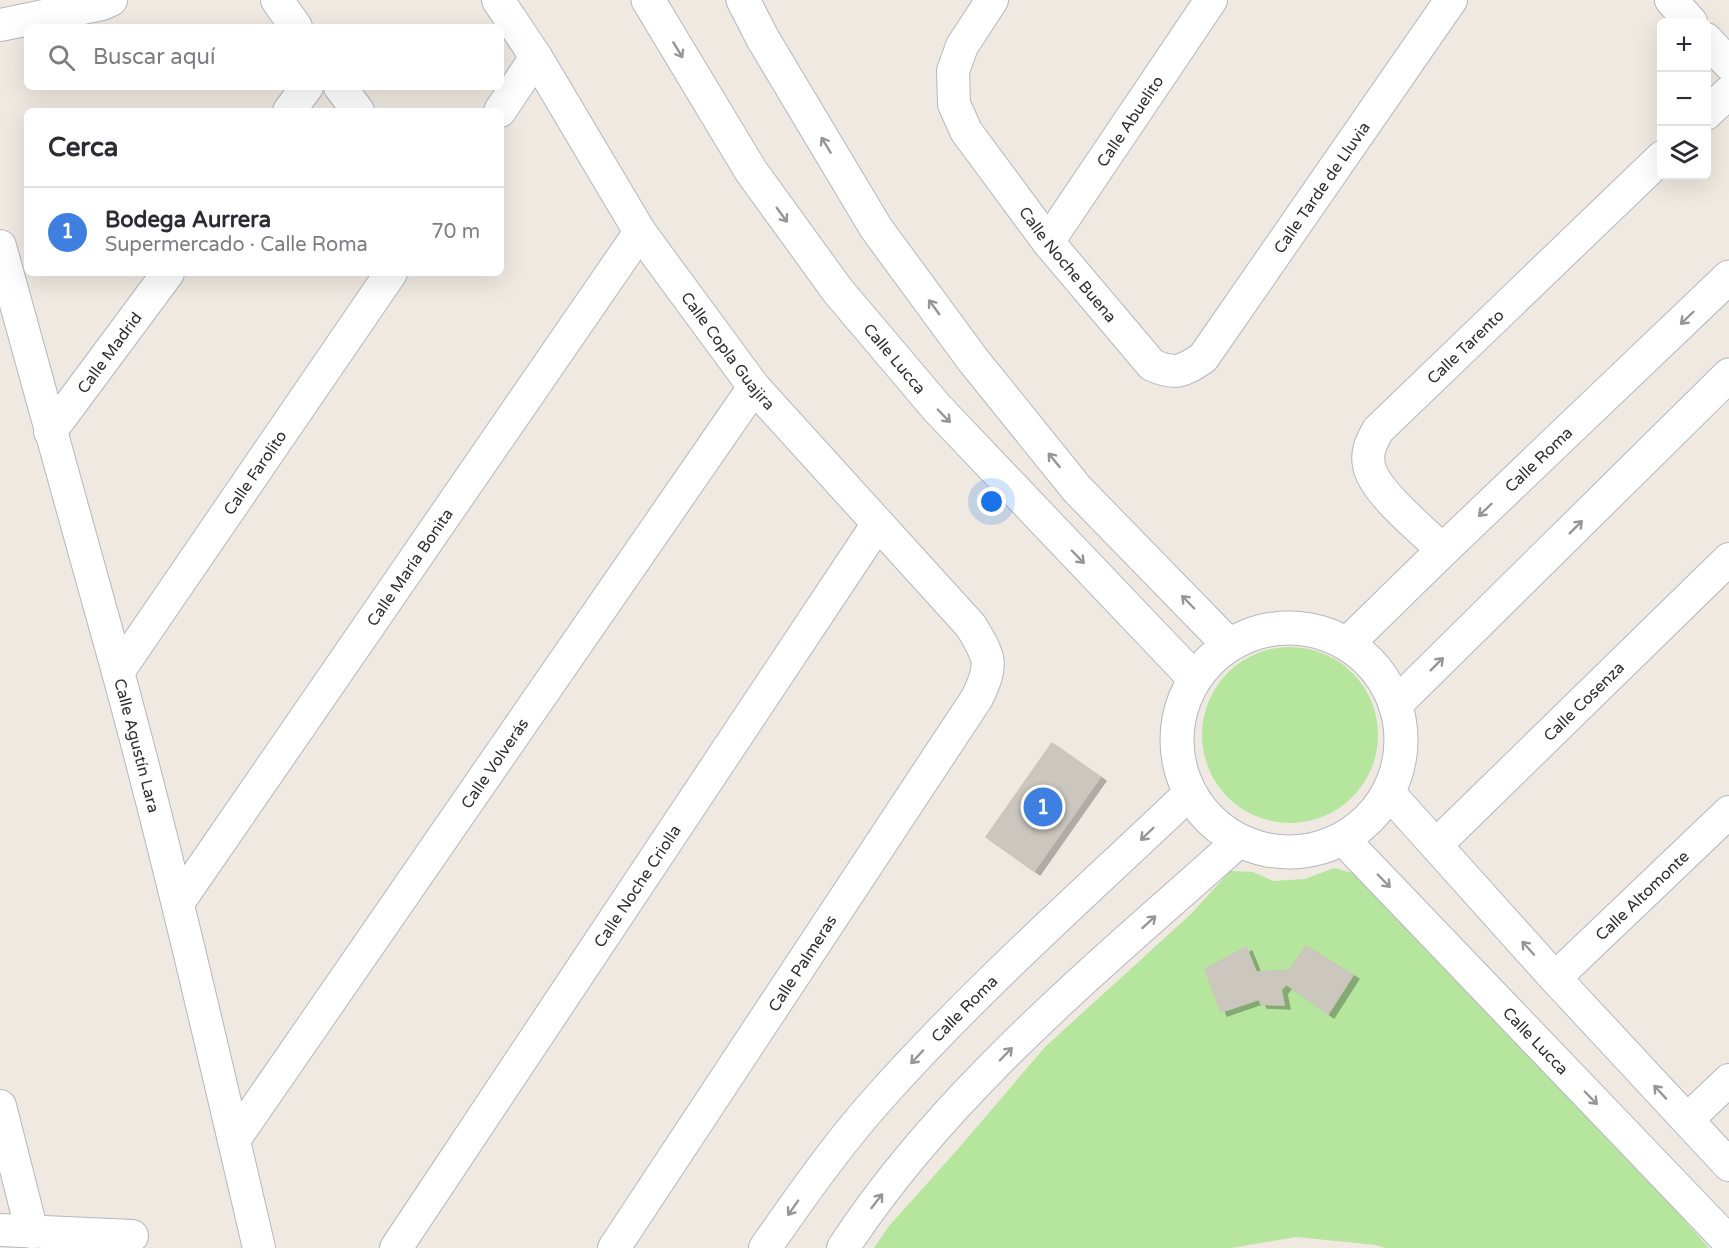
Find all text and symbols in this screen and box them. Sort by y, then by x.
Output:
map controls [1657,18,1711,180]
button: + [1657,18,1711,72]
search box [24,24,504,90]
icon: search [45,41,78,74]
one-way arrow [672,41,684,58]
text: Buscar aquí [93,44,215,70]
street label: Calle Abuelito [1093,72,1168,171]
button: − [1657,72,1711,126]
street label: Calle Tarde de Lluvia [1270,118,1375,258]
button: layers [1657,126,1711,180]
text: Cerca [48,132,118,163]
one-way arrow [820,137,832,154]
street label: Calle Noche Buena [1014,203,1121,327]
one-way arrow [776,206,789,222]
text: Bodega Aurrera [105,207,271,233]
text: 1 [61,220,74,244]
text: 70 m [431,220,480,244]
text: Supermercado · Calle Roma [105,233,368,257]
street label: Calle Copla Guajira [676,288,779,414]
one-way arrow [928,299,940,315]
street label: Calle Tarento [1423,305,1508,389]
street label: Calle Madrid [73,309,146,398]
one-way arrow [1679,310,1694,325]
street label: Calle Lucca [859,320,930,398]
one-way arrow [937,408,951,423]
street label: Calle Roma [1501,423,1577,497]
street label: Calle Farolito [220,427,291,519]
one-way arrow [1048,452,1061,468]
your location [977,487,1006,516]
one-way arrow [1477,503,1492,517]
street label: Calle María Bonita [363,505,458,630]
one-way arrow [1568,519,1583,534]
one-way arrow [1071,549,1086,564]
one-way arrow [1180,595,1195,610]
one-way arrow [1429,656,1444,671]
street label: Calle Cosenza [1539,658,1629,746]
street label: Calle Agustín Lara [109,676,164,815]
street label: Calle Volverás [457,715,533,813]
pin: 1 [1024,784,1062,830]
street label: Calle Noche Criolla [590,821,686,951]
one-way arrow [1140,826,1155,841]
street label: Calle Altomonte [1591,847,1694,945]
one-way arrow [1377,873,1391,888]
street label: Calle Palmeras [764,911,841,1016]
one-way arrow [1141,915,1156,929]
one-way arrow [1521,941,1535,956]
street label: Calle Roma [927,972,1002,1047]
street label: Calle Lucca [1498,1003,1572,1079]
one-way arrow [999,1047,1013,1062]
one-way arrow [910,1049,924,1064]
one-way arrow [1653,1085,1667,1100]
one-way arrow [1584,1090,1598,1105]
one-way arrow [871,1193,884,1209]
one-way arrow [787,1199,799,1215]

